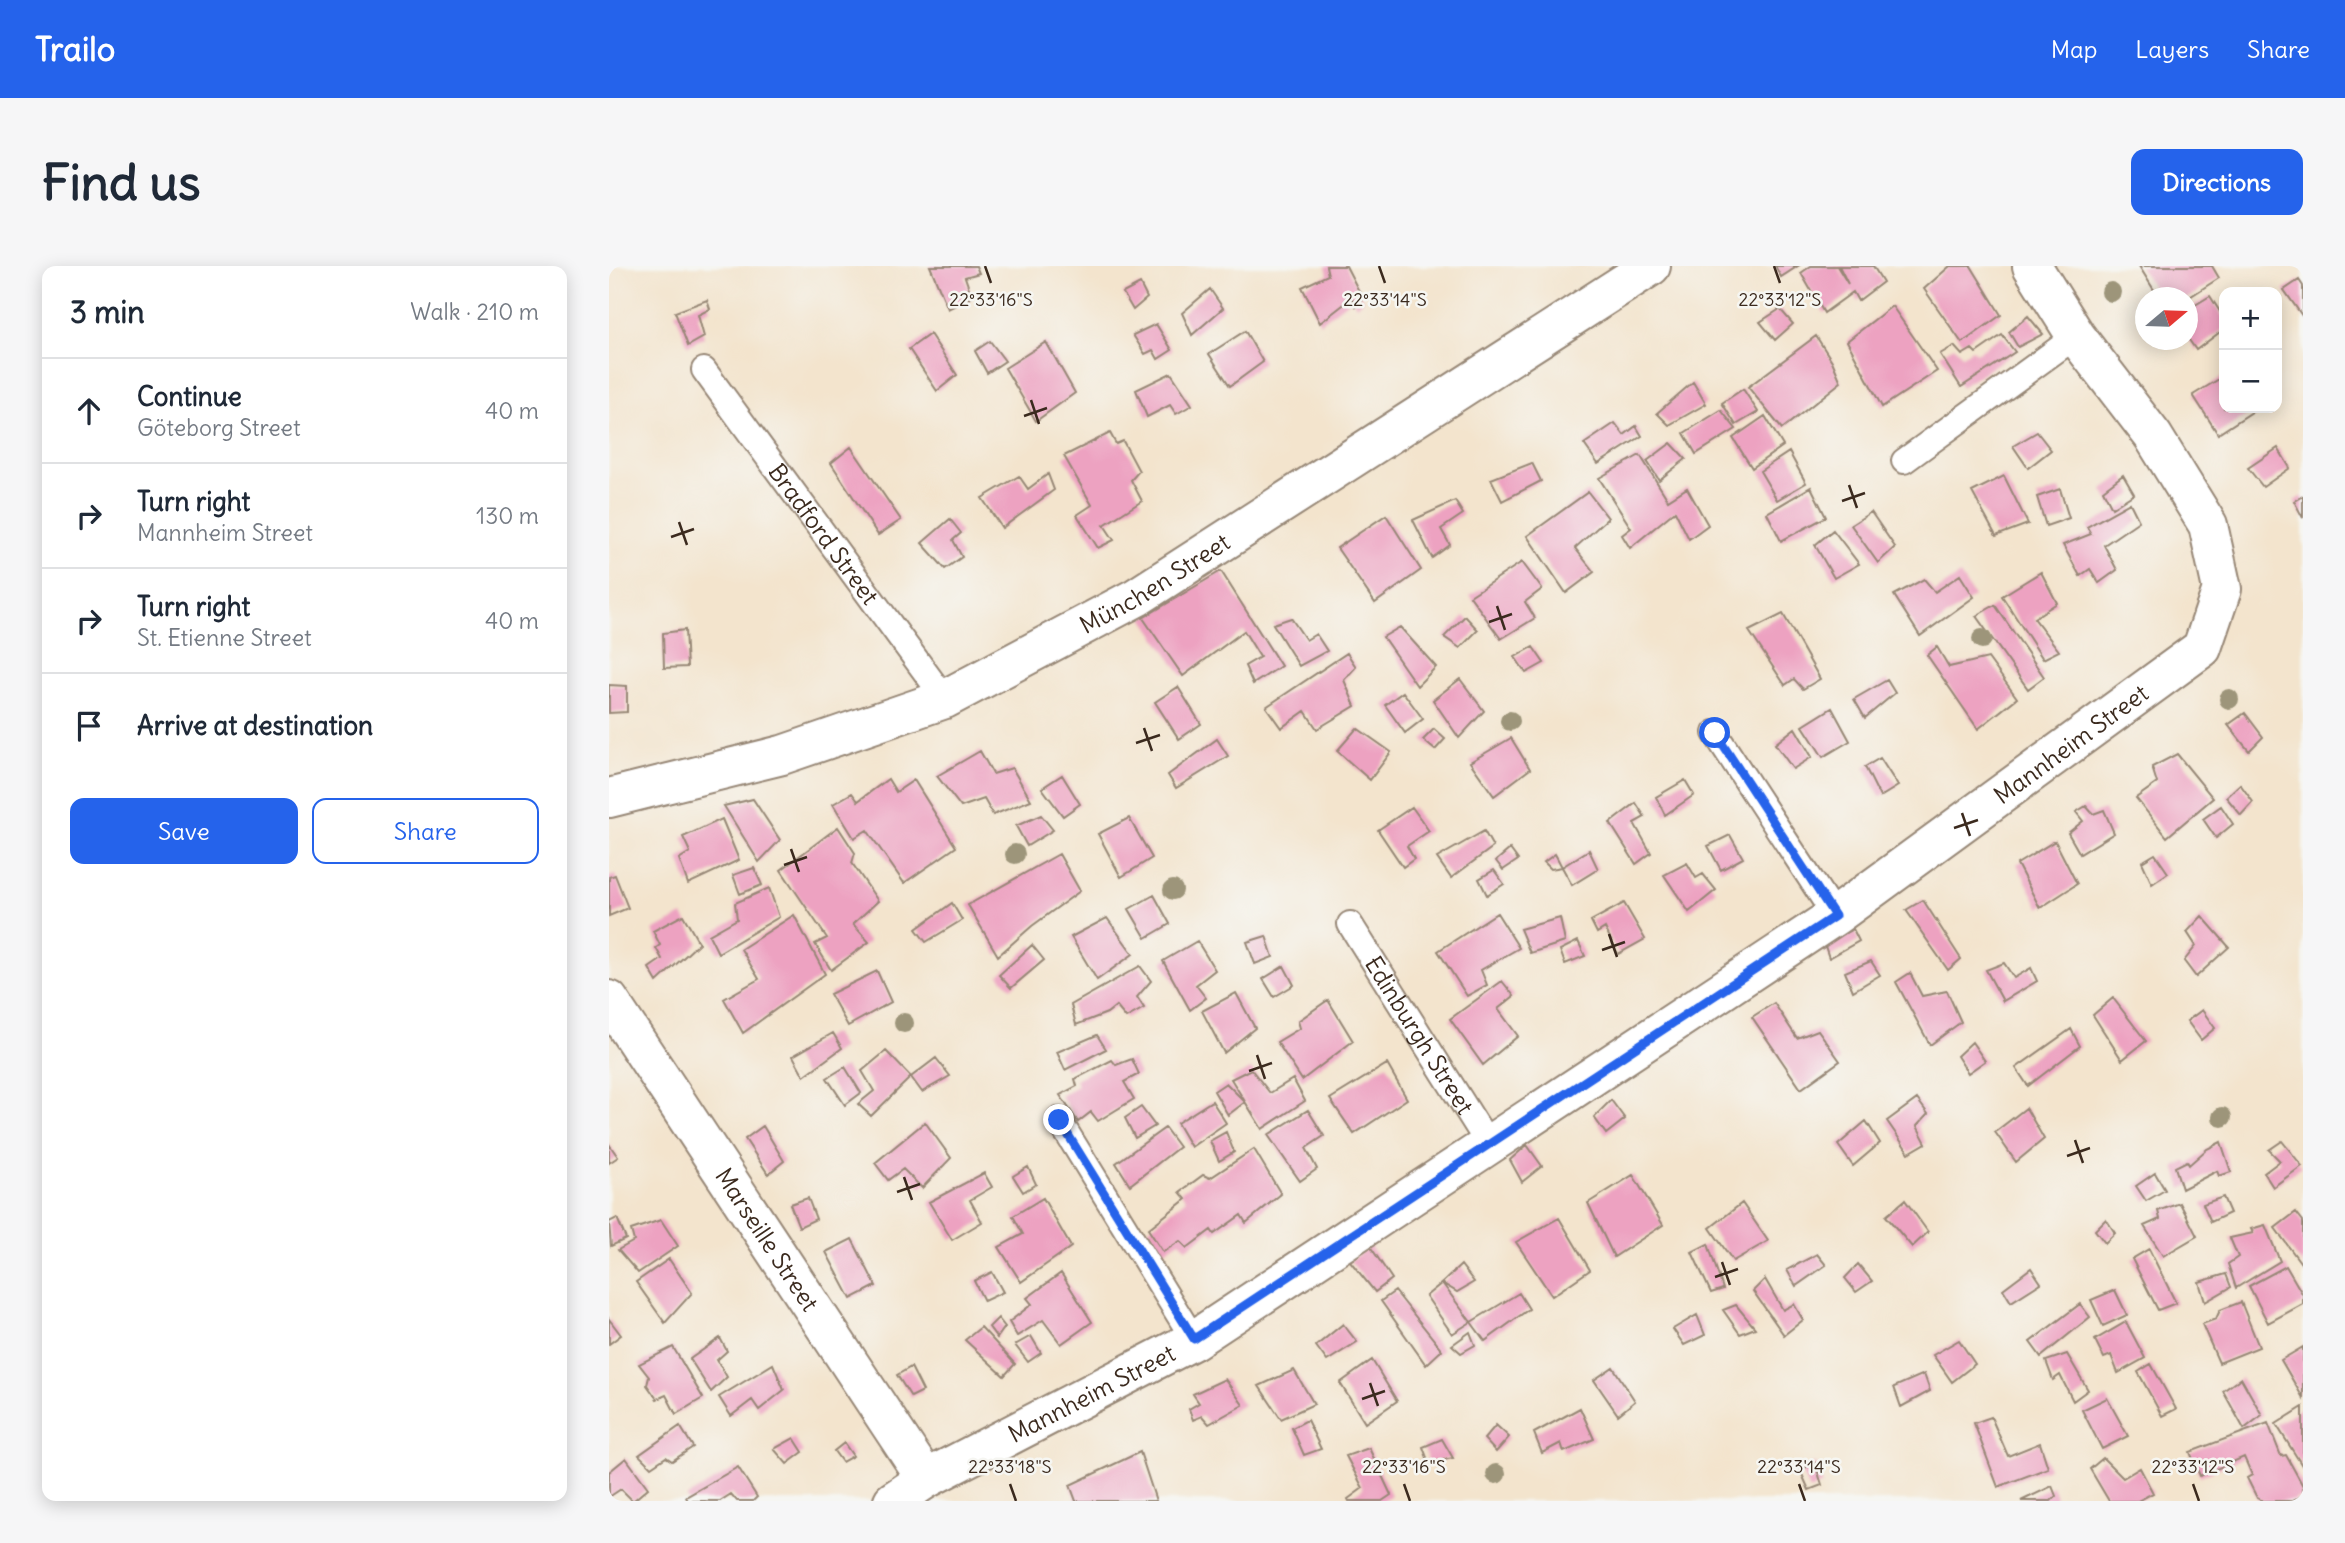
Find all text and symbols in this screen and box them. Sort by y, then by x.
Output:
text: Trailo [35,28,115,70]
text: Map [2051,34,2097,64]
text: Layers [2135,34,2209,64]
text: Share [2247,34,2310,64]
button: Directions [2131,149,2303,215]
text: Find us [42,152,200,213]
north arrow [2135,287,2198,350]
map controls [2219,287,2282,413]
button: + [2219,287,2282,350]
text: 22°33'16"S [949,288,1033,311]
text: 22°33'14"S [1343,288,1427,311]
text: 22°33'12"S [1739,288,1821,311]
text: 3 min [70,293,145,331]
text: Walk · 210 m [410,297,539,326]
button: − [2219,350,2282,413]
text: Continue [137,380,242,413]
icon: ahead [70,392,108,430]
text: 40 m [485,396,539,425]
text: Göteborg Street [137,413,301,442]
street label: Bradford Street [762,457,886,610]
text: Turn right [137,485,250,518]
icon: right [70,497,108,535]
text: 130 m [476,501,539,530]
text: Mannheim Street [137,518,313,547]
street label: München Street [1074,526,1235,640]
text: Turn right [137,590,250,623]
icon: right [70,602,108,640]
text: 40 m [485,606,539,635]
text: St. Etienne Street [137,623,312,652]
street label: Mannheim Street [1988,678,2154,810]
icon: arrive [70,707,108,745]
text: Arrive at destination [137,709,373,742]
route start [1699,717,1730,748]
button: Save [70,798,298,864]
button: Share [312,798,539,864]
street label: Edinburgh Street [1359,950,1481,1120]
route end [1043,1104,1074,1135]
street label: Marseille Street [709,1162,826,1317]
street label: Mannheim Street [1003,1338,1180,1449]
text: 22°33'18"S [968,1455,1052,1478]
text: 22°33'16"S [1362,1455,1446,1478]
text: 22°33'14"S [1757,1455,1841,1478]
text: 22°33'12"S [2152,1455,2234,1478]

